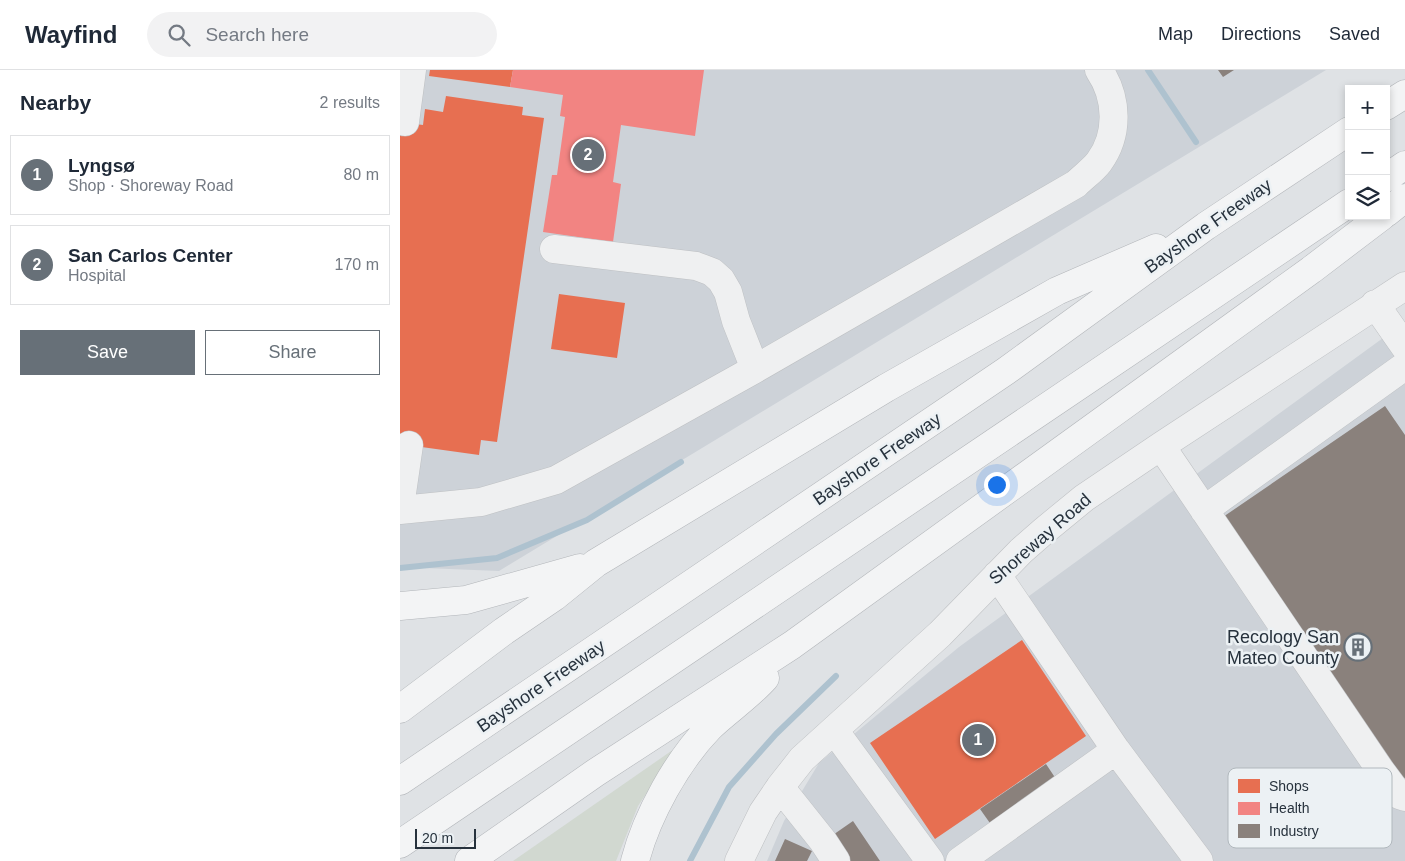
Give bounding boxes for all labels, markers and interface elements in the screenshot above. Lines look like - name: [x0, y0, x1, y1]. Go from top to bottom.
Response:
- search box: [147, 12, 497, 57]
- text: Wayfind: [25, 21, 117, 48]
- icon: search: [165, 21, 193, 49]
- text: Search here: [205, 24, 309, 45]
- text: Map: [1158, 24, 1193, 44]
- text: Directions: [1221, 24, 1301, 44]
- text: Saved: [1329, 24, 1380, 44]
- map controls: [1345, 85, 1390, 220]
- button: +: [1345, 85, 1390, 130]
- text: Nearby: [20, 91, 91, 114]
- text: 2 results: [320, 94, 380, 111]
- button: −: [1345, 130, 1390, 175]
- pin: 2: [572, 136, 604, 174]
- text: Lyngsø: [68, 155, 135, 176]
- text: 1: [33, 166, 41, 183]
- text: 80 m: [343, 166, 379, 183]
- street label: Bayshore Freeway: [1141, 175, 1275, 277]
- button: layers: [1345, 175, 1390, 220]
- text: Shop · Shoreway Road: [68, 177, 233, 194]
- text: San Carlos Center: [68, 245, 233, 266]
- text: 2: [33, 256, 41, 273]
- text: 170 m: [335, 256, 379, 273]
- text: Hospital: [68, 267, 126, 284]
- button: Save: [20, 330, 195, 375]
- button: Share: [205, 330, 380, 375]
- street label: Bayshore Freeway: [809, 409, 945, 509]
- your location: [984, 472, 1010, 498]
- street label: Shoreway Road: [985, 489, 1095, 589]
- place label: Recology San Mateo County: [1227, 627, 1339, 668]
- building icon: Recology San Mateo County: [1343, 632, 1373, 662]
- street label: Bayshore Freeway: [473, 636, 609, 736]
- pin: 1: [962, 721, 994, 759]
- legend: [1228, 768, 1392, 848]
- text: Shops: [1269, 778, 1309, 794]
- text: Health: [1269, 800, 1309, 816]
- text: Industry: [1269, 823, 1319, 839]
- scale bar: [415, 826, 476, 849]
- text: 20 m: [422, 830, 453, 846]

